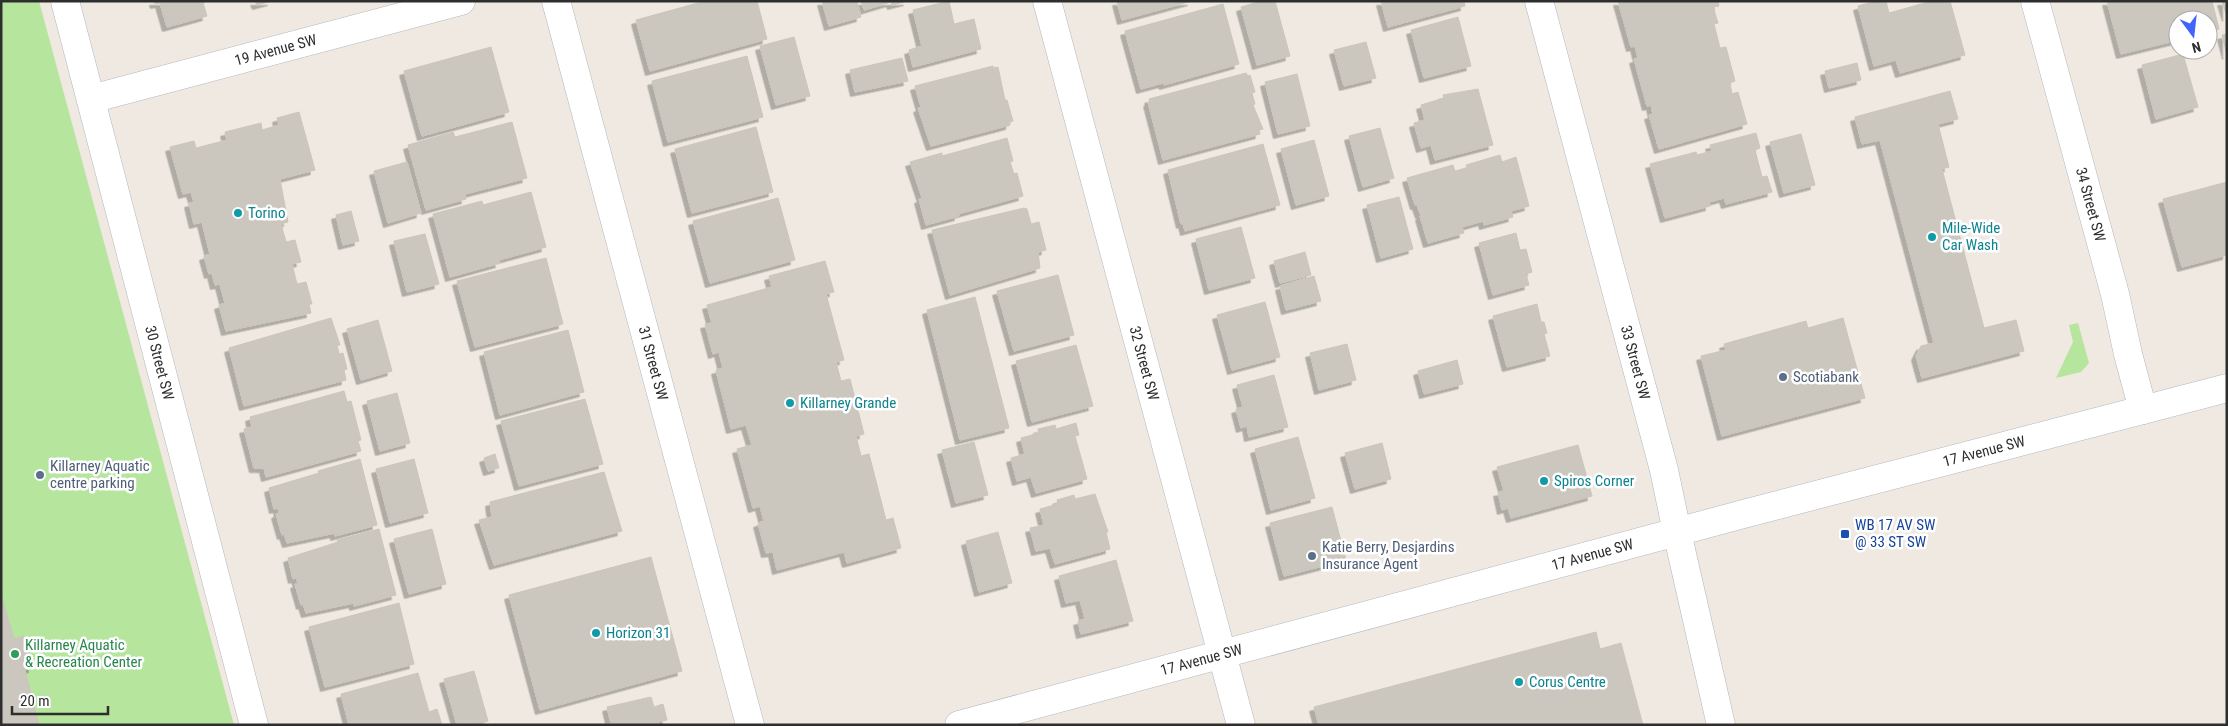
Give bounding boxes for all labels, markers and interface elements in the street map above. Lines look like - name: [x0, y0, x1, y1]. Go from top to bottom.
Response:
- north arrow: [2168, 10, 2218, 60]
- street label: 19 Avenue SW: [233, 30, 319, 70]
- text: N: [2190, 39, 2203, 56]
- street label: 34 Street SW: [2072, 165, 2109, 244]
- place label: Torino: [248, 204, 285, 222]
- marker: Torino: [232, 207, 244, 219]
- place label: Mile-Wide Car Wash: [1942, 219, 2000, 254]
- marker: Mile-Wide Car Wash: [1926, 231, 1938, 243]
- street label: 33 Street SW: [1617, 323, 1654, 402]
- street label: 30 Street SW: [141, 324, 178, 403]
- street label: 31 Street SW: [635, 324, 672, 403]
- street label: 32 Street SW: [1126, 324, 1163, 403]
- place label: Scotiabank: [1793, 368, 1859, 386]
- marker: Scotiabank: [1777, 371, 1789, 383]
- place label: Killarney Grande: [800, 394, 896, 412]
- marker: Killarney Grande: [784, 397, 796, 409]
- street label: 17 Avenue SW: [1941, 432, 2028, 471]
- place label: Killarney Aquatic centre parking: [50, 457, 150, 492]
- marker: Killarney Aquatic centre parking: [34, 469, 46, 481]
- place label: Spiros Corner: [1554, 472, 1635, 490]
- marker: Spiros Corner: [1538, 475, 1550, 487]
- place label: WB 17 AV SW @ 33 ST SW: [1855, 516, 1936, 551]
- marker: WB 17 AV SW @ 33 ST SW: [1839, 528, 1851, 540]
- street label: 17 Avenue SW: [1550, 535, 1636, 574]
- place label: Katie Berry, Desjardins Insurance Agent: [1322, 538, 1455, 573]
- marker: Katie Berry, Desjardins Insurance Agent: [1306, 550, 1318, 562]
- place label: Horizon 31: [606, 624, 670, 642]
- marker: Horizon 31: [590, 627, 602, 639]
- place label: Killarney Aquatic & Recreation Center: [25, 636, 143, 671]
- street label: 17 Avenue SW: [1158, 640, 1245, 679]
- marker: Killarney Aquatic & Recreation Center: [9, 648, 21, 660]
- place label: Corus Centre: [1529, 673, 1606, 691]
- marker: Corus Centre: [1513, 676, 1525, 688]
- scale bar: [12, 684, 109, 716]
- text: 20 m: [20, 692, 50, 710]

